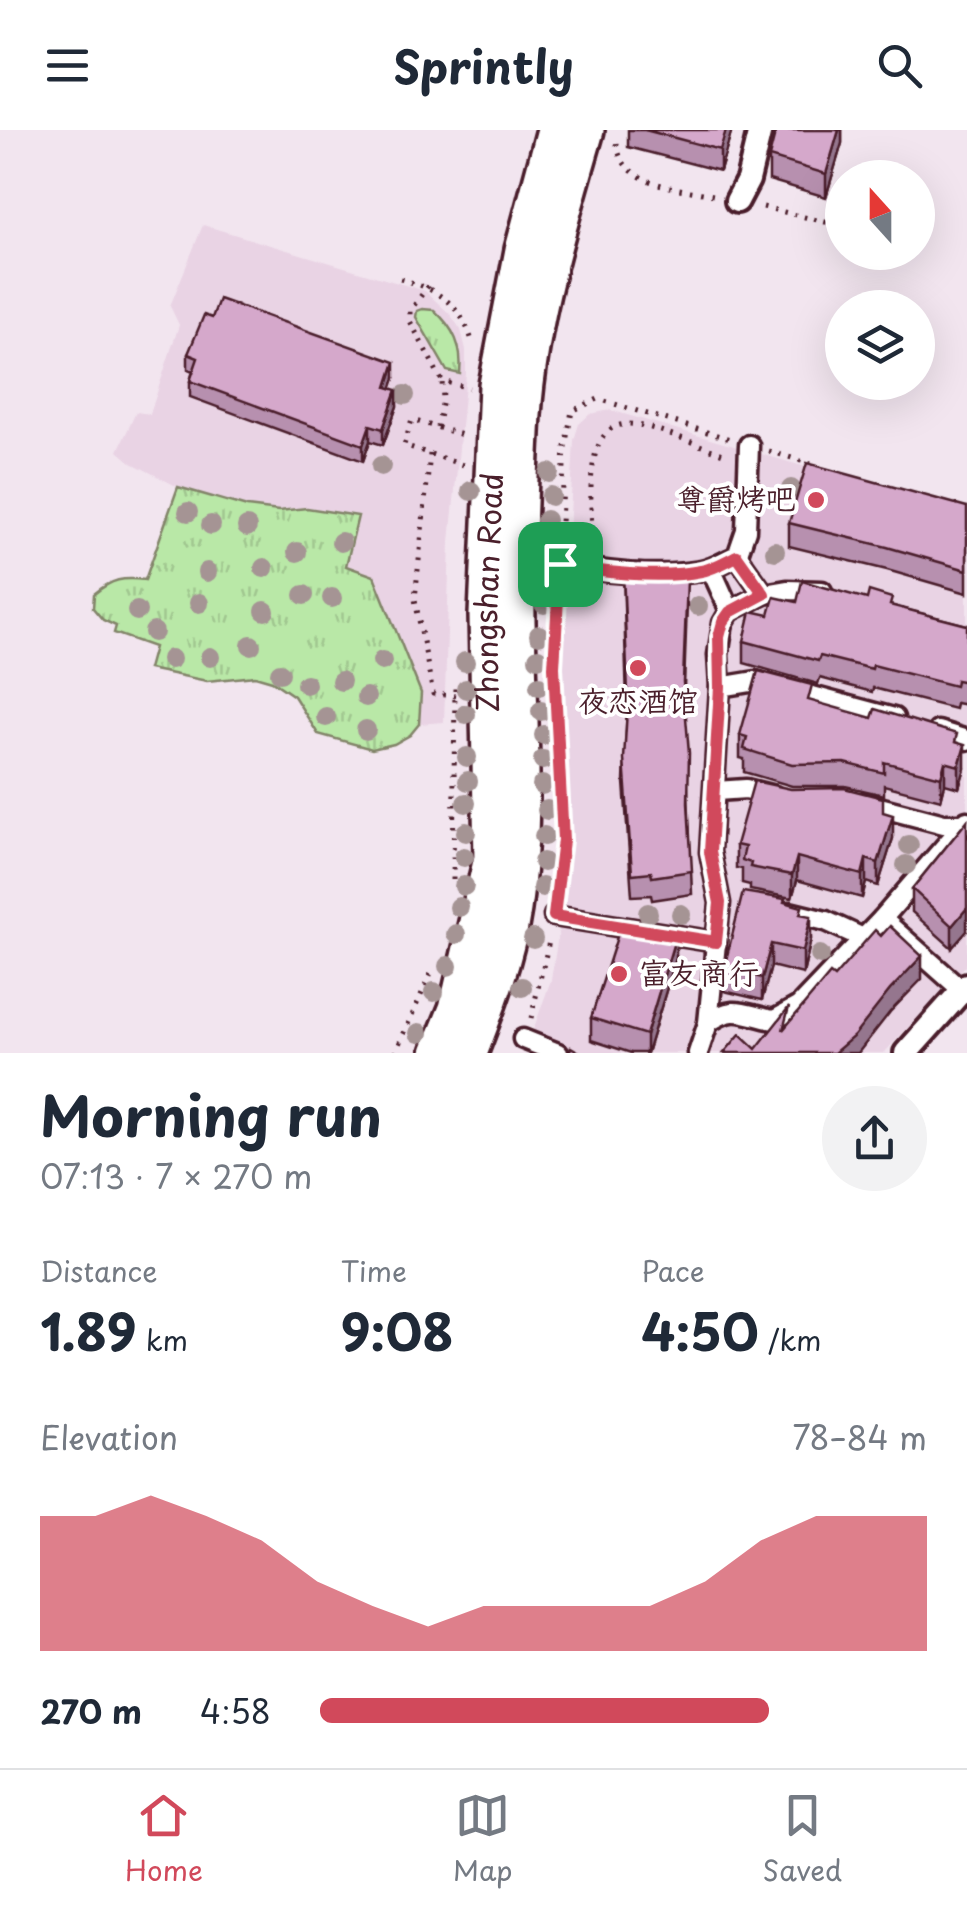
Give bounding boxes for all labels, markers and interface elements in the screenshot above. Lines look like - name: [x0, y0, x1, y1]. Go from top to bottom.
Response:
- text: Sprintly: [393, 31, 574, 99]
- icon: menu: [40, 38, 95, 93]
- icon: search: [872, 38, 927, 93]
- north arrow: [825, 160, 935, 270]
- map controls: [825, 160, 935, 400]
- button: layers: [825, 290, 935, 400]
- street label: Zhongshan Road: [462, 472, 513, 713]
- place label: 尊爵烤吧: [676, 475, 796, 520]
- marker: 尊爵烤吧: [805, 489, 827, 511]
- pin: [518, 522, 603, 607]
- icon: arrive: [533, 537, 588, 592]
- marker: 夜恋酒馆: [627, 657, 649, 679]
- place label: 夜恋酒馆: [578, 677, 698, 722]
- place label: 富友商行: [639, 949, 759, 994]
- marker: 富友商行: [608, 963, 630, 985]
- text: Morning run: [40, 1073, 382, 1156]
- button: share: [822, 1086, 927, 1191]
- text: 07:13 · 7 × 270 m: [40, 1152, 312, 1200]
- text: Distance: [40, 1249, 158, 1292]
- text: Time: [341, 1249, 407, 1292]
- text: Pace: [641, 1249, 705, 1292]
- text: 1.89: [40, 1292, 137, 1368]
- text: 9:08: [341, 1292, 454, 1368]
- text: 4:50: [641, 1292, 759, 1368]
- text: km: [137, 1318, 188, 1361]
- text: /km: [759, 1318, 822, 1361]
- text: Elevation: [40, 1413, 178, 1461]
- text: 78–84 m: [792, 1413, 927, 1461]
- text: 270 m: [40, 1687, 142, 1735]
- text: 4:58: [200, 1687, 271, 1735]
- tab: Home: [125, 1788, 203, 1891]
- tab: Map: [453, 1788, 513, 1891]
- tab: Saved: [763, 1788, 842, 1891]

